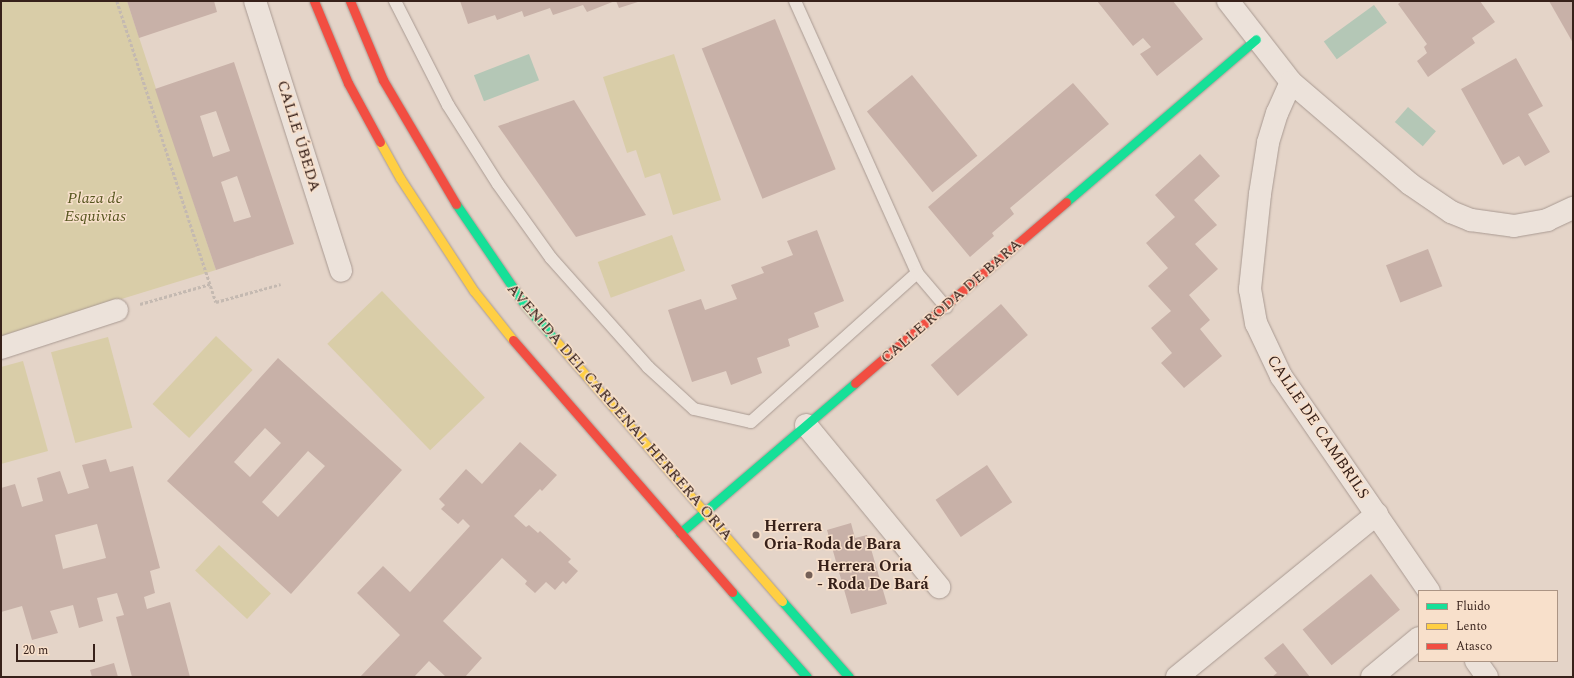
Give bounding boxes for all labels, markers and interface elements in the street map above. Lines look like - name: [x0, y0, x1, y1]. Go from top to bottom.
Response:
- street label: CALLE ÚBEDA: [273, 78, 325, 194]
- park label: Plaza de Esquivias: [64, 188, 126, 226]
- street label: CALLE RODA DE BARA: [877, 234, 1025, 368]
- street label: AVENIDA DEL CARDENAL HERRERA ORIA: [503, 279, 737, 545]
- street label: CALLE DE CAMBRILS: [1263, 352, 1373, 502]
- place label: Herrera Oria-Roda de Bara: [764, 516, 901, 554]
- marker: Herrera Oria-Roda de Bara: [751, 530, 761, 540]
- place label: Herrera Oria - Roda De Bará: [817, 556, 929, 594]
- marker: Herrera Oria - Roda De Bará: [804, 570, 814, 580]
- legend: [1418, 590, 1558, 662]
- text: Fluido: [1456, 597, 1490, 616]
- text: Lento: [1456, 617, 1487, 636]
- scale bar: [18, 636, 97, 662]
- text: Atasco: [1456, 637, 1492, 656]
- text: 20 m: [23, 641, 48, 660]

